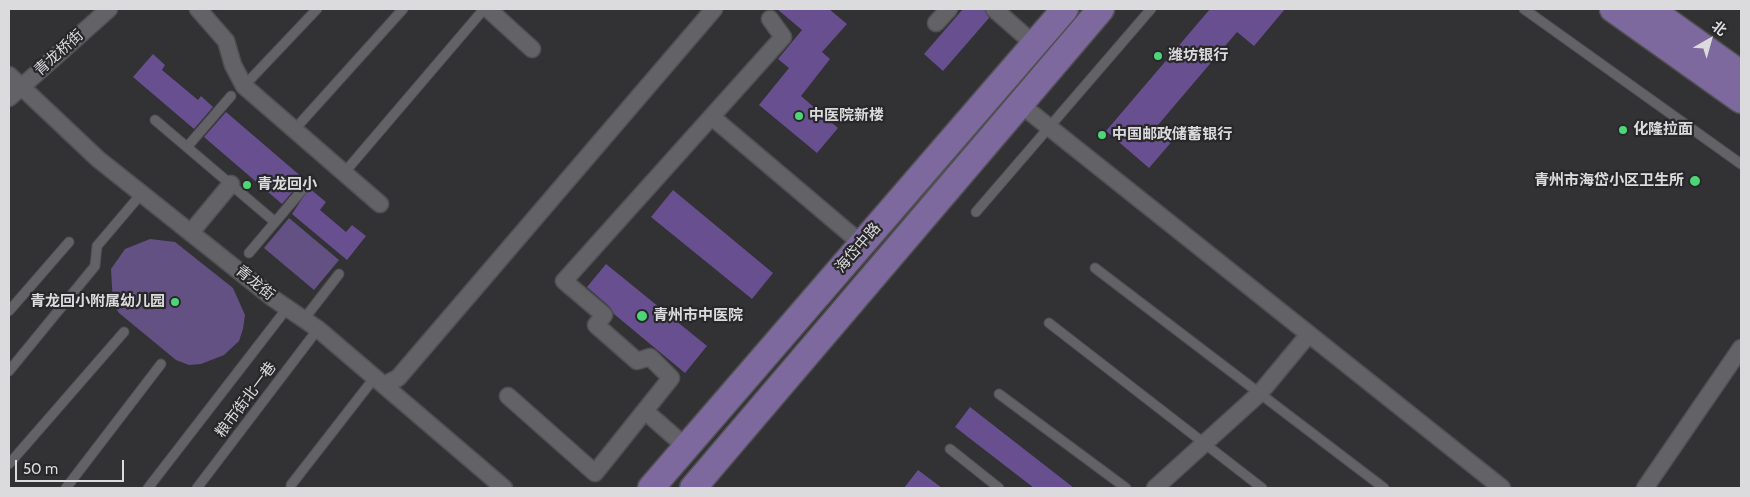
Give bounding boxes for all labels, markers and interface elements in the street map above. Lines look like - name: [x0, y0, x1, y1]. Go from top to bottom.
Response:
- north arrow: [1685, 15, 1735, 65]
- text: 北: [1708, 17, 1730, 40]
- street label: 青龙桥街: [31, 26, 87, 80]
- place label: 潍坊银行: [1168, 47, 1228, 65]
- marker: 潍坊银行: [1152, 50, 1164, 62]
- place label: 中医院新楼: [809, 107, 884, 125]
- marker: 中医院新楼: [793, 110, 805, 122]
- place label: 化隆拉面: [1633, 121, 1693, 139]
- marker: 化隆拉面: [1617, 124, 1629, 136]
- place label: 中国邮政储蓄银行: [1112, 126, 1232, 144]
- marker: 中国邮政储蓄银行: [1096, 129, 1108, 141]
- place label: 青州市海岱小区卫生所: [1534, 172, 1684, 190]
- marker: 青州市海岱小区卫生所: [1688, 174, 1702, 188]
- place label: 青龙回小: [257, 176, 317, 194]
- marker: 青龙回小: [241, 179, 253, 191]
- street label: 海岱中路: [832, 219, 884, 277]
- street label: 青龙街: [232, 262, 278, 304]
- place label: 青龙回小附属幼儿园: [30, 293, 165, 311]
- marker: 青龙回小附属幼儿园: [169, 296, 181, 308]
- place label: 青州市中医院: [653, 307, 743, 325]
- marker: 青州市中医院: [635, 309, 649, 323]
- street label: 粮市街北一巷: [212, 359, 280, 441]
- scale bar: [18, 450, 126, 482]
- text: 50 m: [23, 460, 58, 478]

